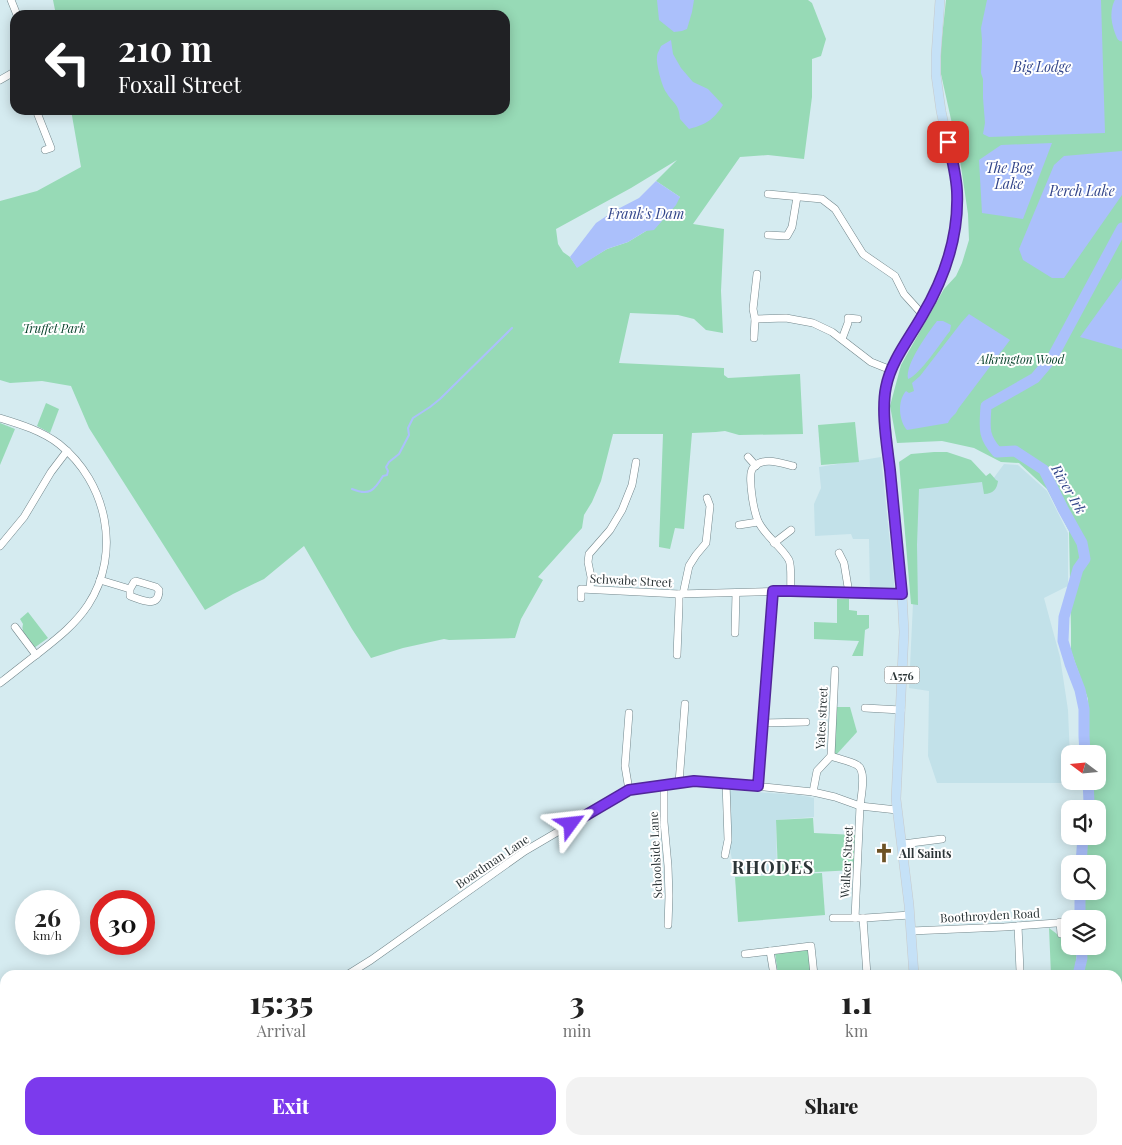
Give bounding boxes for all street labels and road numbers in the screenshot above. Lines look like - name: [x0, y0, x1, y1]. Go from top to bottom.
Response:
- street label: Schwabe Street: [589, 570, 673, 590]
- road number: A576: [884, 666, 920, 684]
- street label: Yates street: [811, 686, 831, 750]
- street label: Schoolside Lane: [645, 811, 665, 899]
- street label: Walker Street: [836, 825, 856, 900]
- street label: Boardman Lane: [452, 831, 532, 891]
- street label: Boothroyden Road: [940, 904, 1040, 926]

